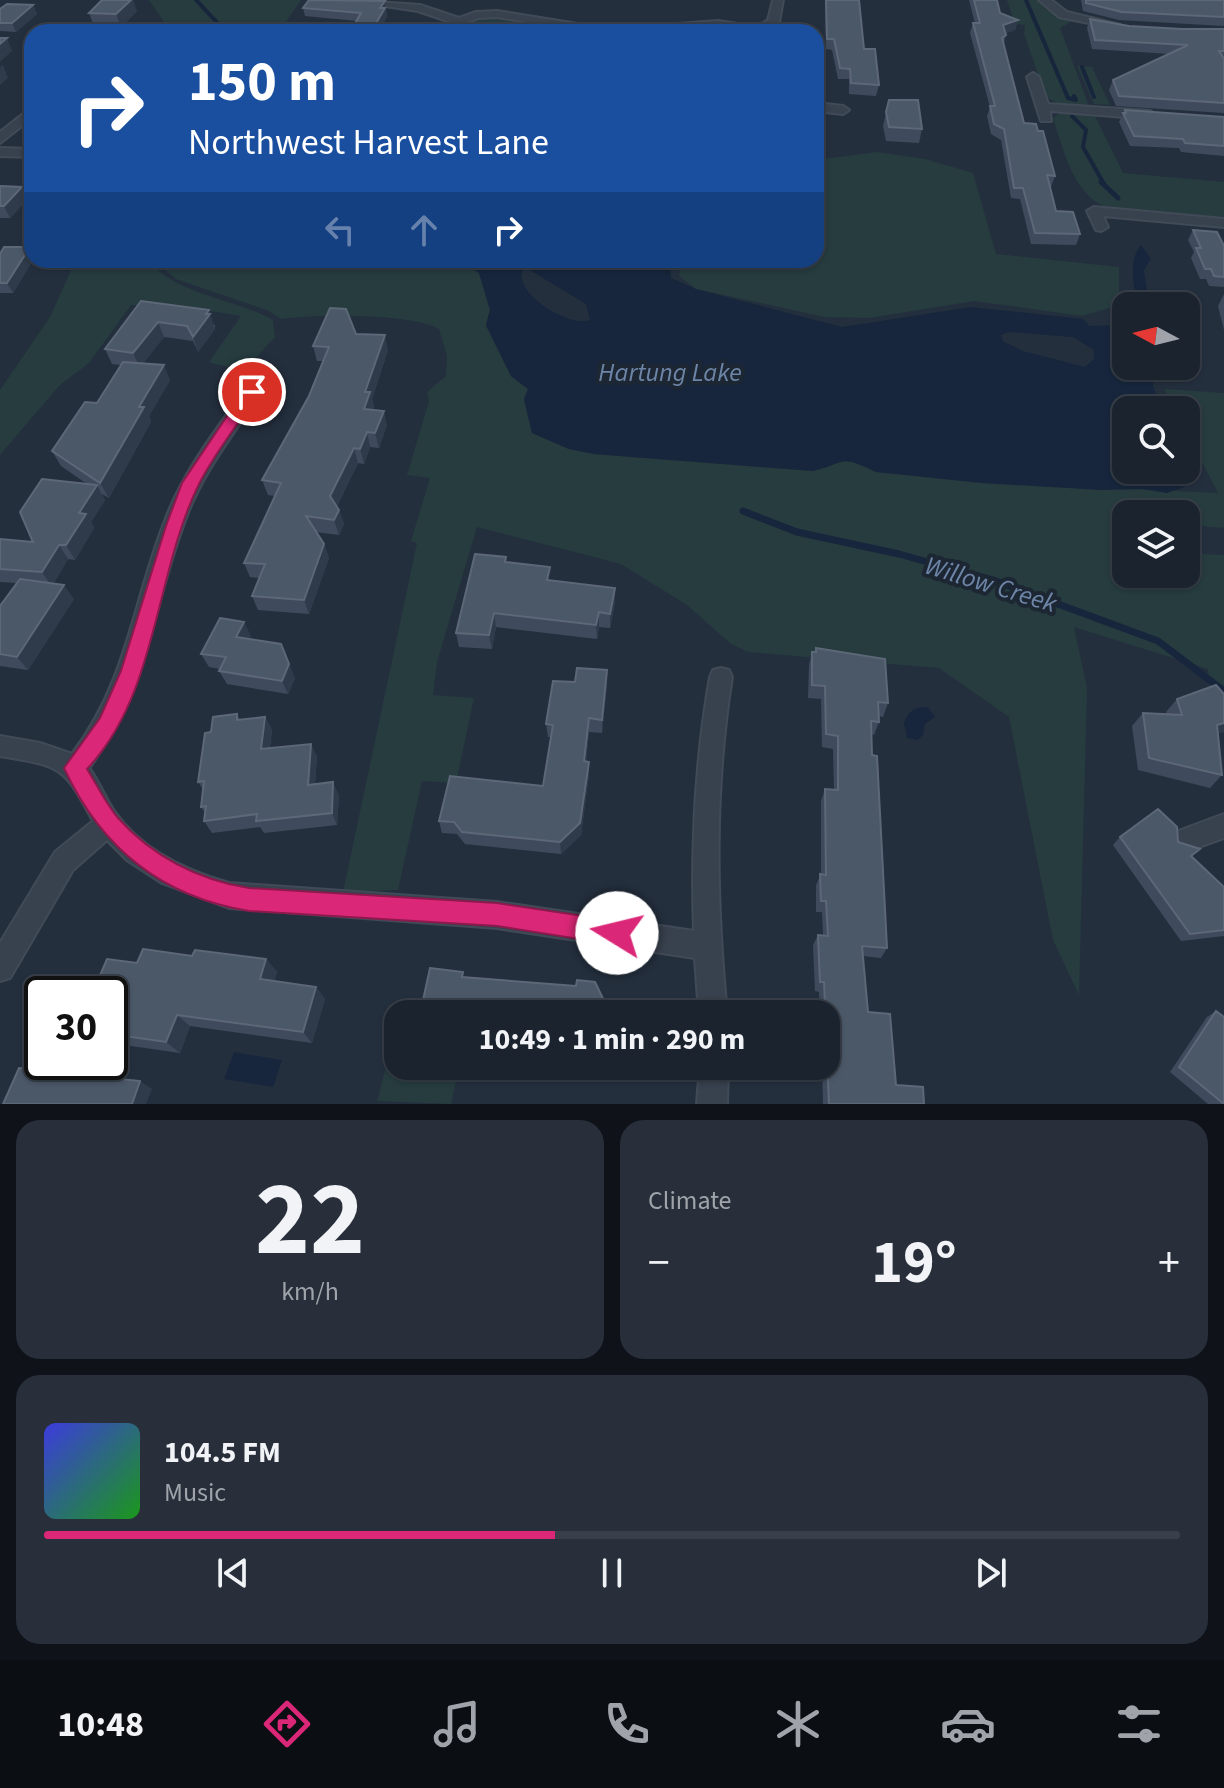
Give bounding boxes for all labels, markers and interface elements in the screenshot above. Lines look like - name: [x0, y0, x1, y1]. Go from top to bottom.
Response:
- text: 150 m: [188, 43, 336, 122]
- icon: right: [56, 56, 160, 160]
- text: Northwest Harvest Lane: [188, 117, 549, 168]
- icon: left: [318, 208, 362, 252]
- icon: ahead: [402, 208, 446, 252]
- icon: right: [486, 208, 530, 252]
- north arrow: [1112, 292, 1200, 380]
- map controls: [1112, 292, 1200, 588]
- water label: Hartung Lake: [598, 354, 742, 391]
- pin: [218, 358, 286, 426]
- icon: arrive: [230, 370, 274, 414]
- button: search: [1112, 396, 1200, 484]
- button: layers: [1112, 500, 1200, 588]
- water label: Willow Creek: [921, 547, 1062, 622]
- position arrow: [575, 891, 659, 975]
- speed limit sign: 30: [24, 976, 128, 1080]
- text: 10:49 · 1 min · 290 m: [479, 1018, 745, 1061]
- text: 22: [255, 1147, 365, 1295]
- text: Climate: [648, 1182, 732, 1219]
- text: 19°: [871, 1221, 957, 1306]
- text: −: [648, 1232, 670, 1295]
- text: +: [1158, 1232, 1180, 1295]
- text: km/h: [281, 1273, 339, 1310]
- text: 104.5 FM: [164, 1431, 281, 1474]
- text: Music: [164, 1474, 226, 1511]
- icon: previous: [211, 1551, 255, 1595]
- icon: pause: [590, 1551, 634, 1595]
- icon: next: [969, 1551, 1013, 1595]
- icon: directions: [259, 1696, 315, 1752]
- icon: music: [429, 1696, 485, 1752]
- icon: phone: [599, 1696, 655, 1752]
- icon: climate: [770, 1696, 826, 1752]
- icon: car: [940, 1696, 996, 1752]
- icon: filters: [1111, 1696, 1167, 1752]
- text: 10:48: [57, 1699, 144, 1750]

